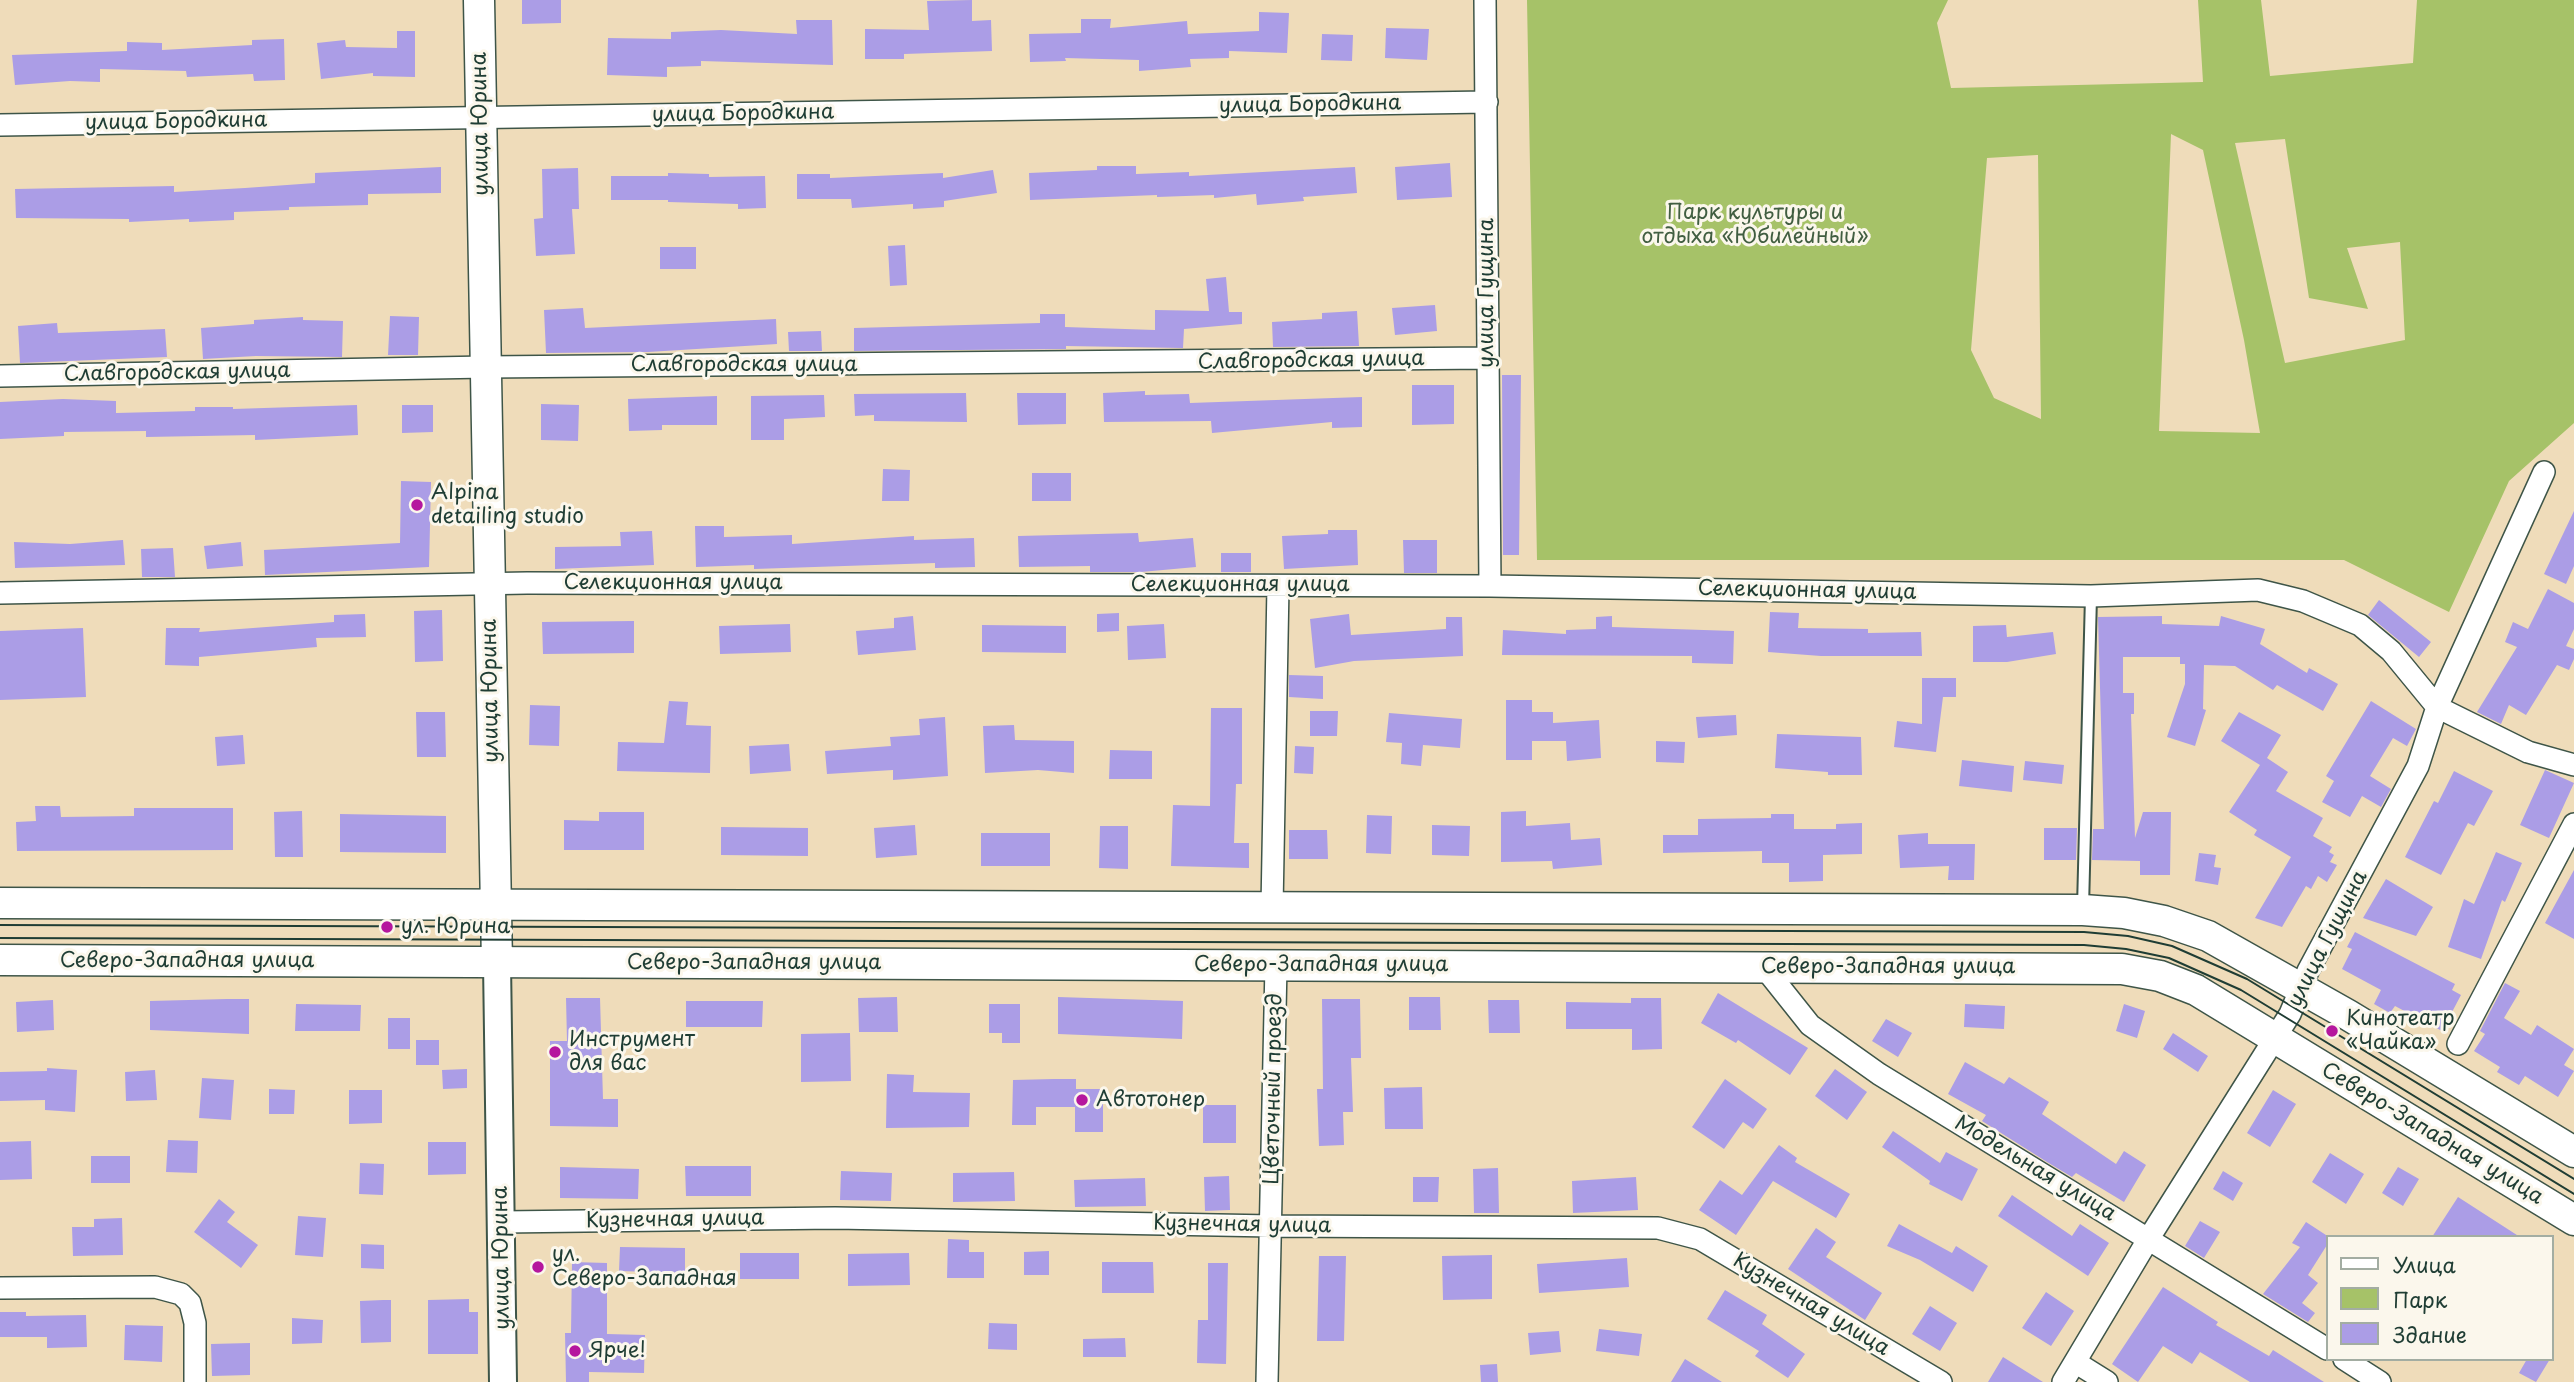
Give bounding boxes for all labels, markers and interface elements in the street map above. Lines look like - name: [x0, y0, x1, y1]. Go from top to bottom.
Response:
- street label: улица Юрина: [467, 52, 495, 196]
- street label: улица Бородкина: [1219, 91, 1401, 119]
- street label: улица Бородкина: [652, 100, 834, 128]
- street label: улица Бородкина: [85, 108, 267, 136]
- park label: Парк культуры и отдыха «Юбилейный»: [1641, 200, 1869, 250]
- street label: улица Гущина: [1474, 218, 1500, 368]
- street label: Славгородская улица: [1197, 346, 1425, 376]
- street label: Славгородская улица: [631, 352, 857, 378]
- street label: Славгородская улица: [63, 358, 291, 388]
- place label: Alpina detailing studio: [431, 480, 584, 530]
- marker: Alpina detailing studio: [409, 497, 425, 513]
- street label: Селекционная улица: [564, 570, 782, 596]
- street label: Селекционная улица: [1131, 572, 1349, 598]
- street label: Селекционная улица: [1697, 576, 1917, 606]
- street label: улица Юрина: [477, 619, 505, 763]
- street label: улица Гущина: [2283, 867, 2373, 1011]
- place label: ул. Юрина: [401, 914, 510, 940]
- marker: ул. Юрина: [379, 919, 395, 935]
- street label: Северо-Западная улица: [60, 948, 314, 974]
- street label: Северо-Западная улица: [627, 950, 881, 976]
- street label: Северо-Западная улица: [1194, 952, 1448, 978]
- street label: Северо-Западная улица: [1761, 954, 2015, 980]
- street label: Цветочный проезд: [1260, 993, 1288, 1185]
- place label: Кинотеатр «Чайка»: [2346, 1006, 2455, 1056]
- marker: Кинотеатр «Чайка»: [2324, 1023, 2340, 1039]
- place label: Инструмент для вас: [569, 1027, 695, 1077]
- marker: Инструмент для вас: [547, 1044, 563, 1060]
- street label: Северо-Западная улица: [2316, 1058, 2548, 1210]
- place label: Автотонер: [1096, 1087, 1205, 1113]
- marker: Автотонер: [1074, 1092, 1090, 1108]
- street label: Модельная улица: [1950, 1111, 2120, 1227]
- street label: улица Юрина: [488, 1186, 516, 1330]
- street label: Кузнечная улица: [586, 1206, 764, 1234]
- street label: Кузнечная улица: [1153, 1211, 1331, 1239]
- legend: [2326, 1235, 2553, 1361]
- place label: ул. Северо-Западная: [552, 1242, 737, 1292]
- street label: Кузнечная улица: [1728, 1248, 1894, 1362]
- text: Улица: [2393, 1248, 2456, 1280]
- marker: ул. Северо-Западная: [530, 1259, 546, 1275]
- text: Парк: [2393, 1283, 2447, 1315]
- text: Здание: [2393, 1318, 2467, 1350]
- place label: Ярче!: [589, 1338, 646, 1364]
- marker: Ярче!: [567, 1343, 583, 1359]

